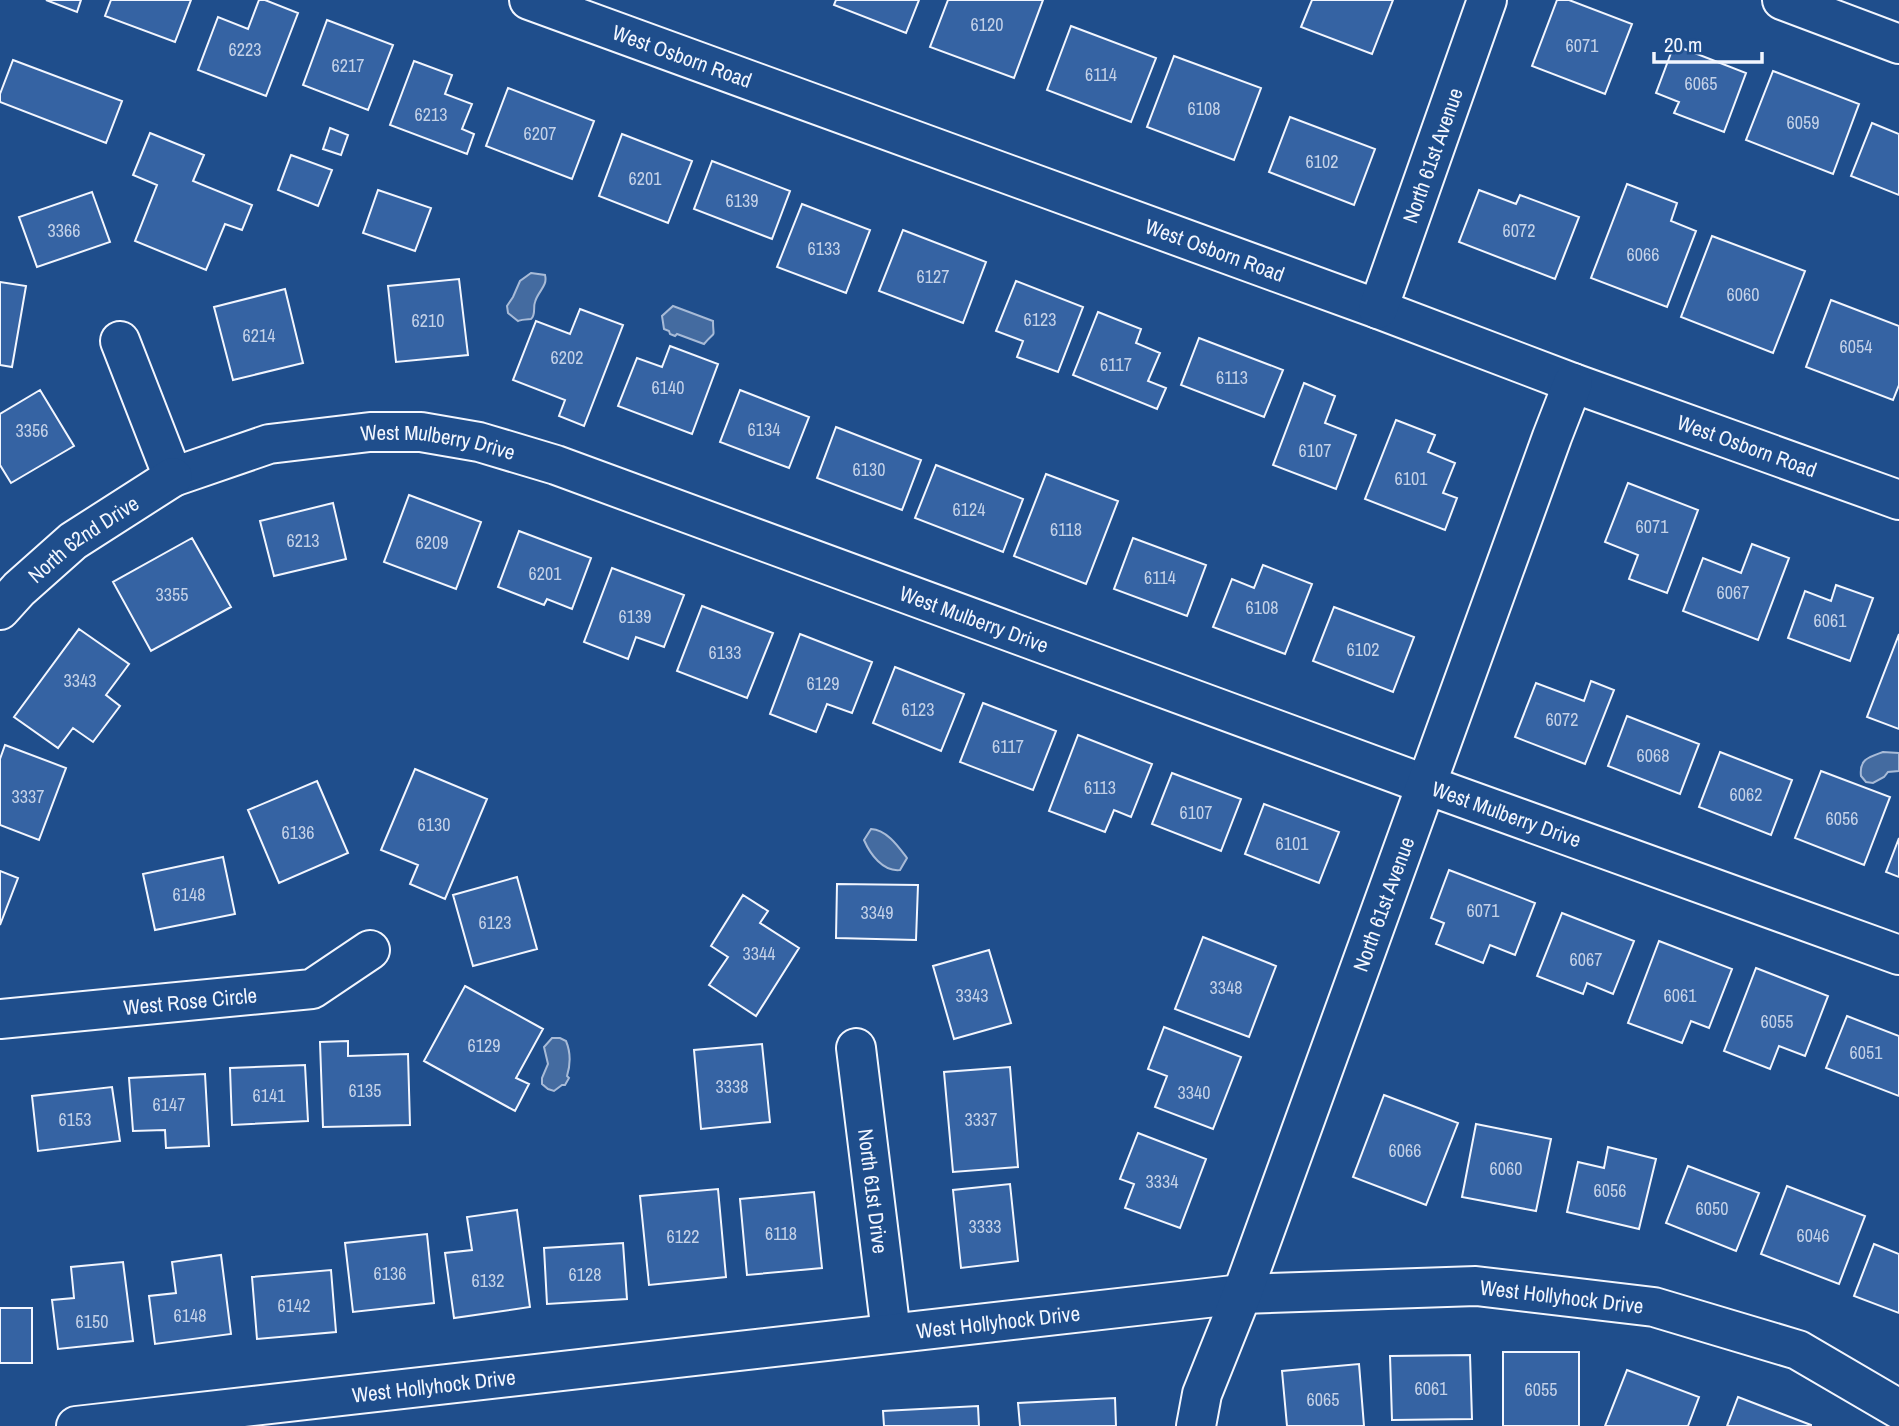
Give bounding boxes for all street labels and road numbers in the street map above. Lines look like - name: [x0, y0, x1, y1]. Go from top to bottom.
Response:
- street label: West Osborn Road: [609, 17, 756, 94]
- street label: North 61st Avenue: [1395, 84, 1469, 227]
- street label: West Osborn Road: [1141, 211, 1289, 288]
- street label: West Osborn Road: [1673, 407, 1821, 484]
- street label: West Mulberry Drive: [359, 417, 519, 467]
- street label: North 62nd Drive: [21, 488, 144, 589]
- street label: West Mulberry Drive: [896, 578, 1053, 659]
- street label: West Mulberry Drive: [1428, 773, 1585, 854]
- street label: North 61st Avenue: [1345, 833, 1421, 975]
- street label: West Rose Circle: [122, 980, 258, 1022]
- street label: North 61st Drive: [852, 1127, 896, 1255]
- street label: West Hollyhock Drive: [1478, 1272, 1645, 1320]
- street label: West Hollyhock Drive: [915, 1298, 1081, 1345]
- street label: West Hollyhock Drive: [350, 1362, 517, 1409]

